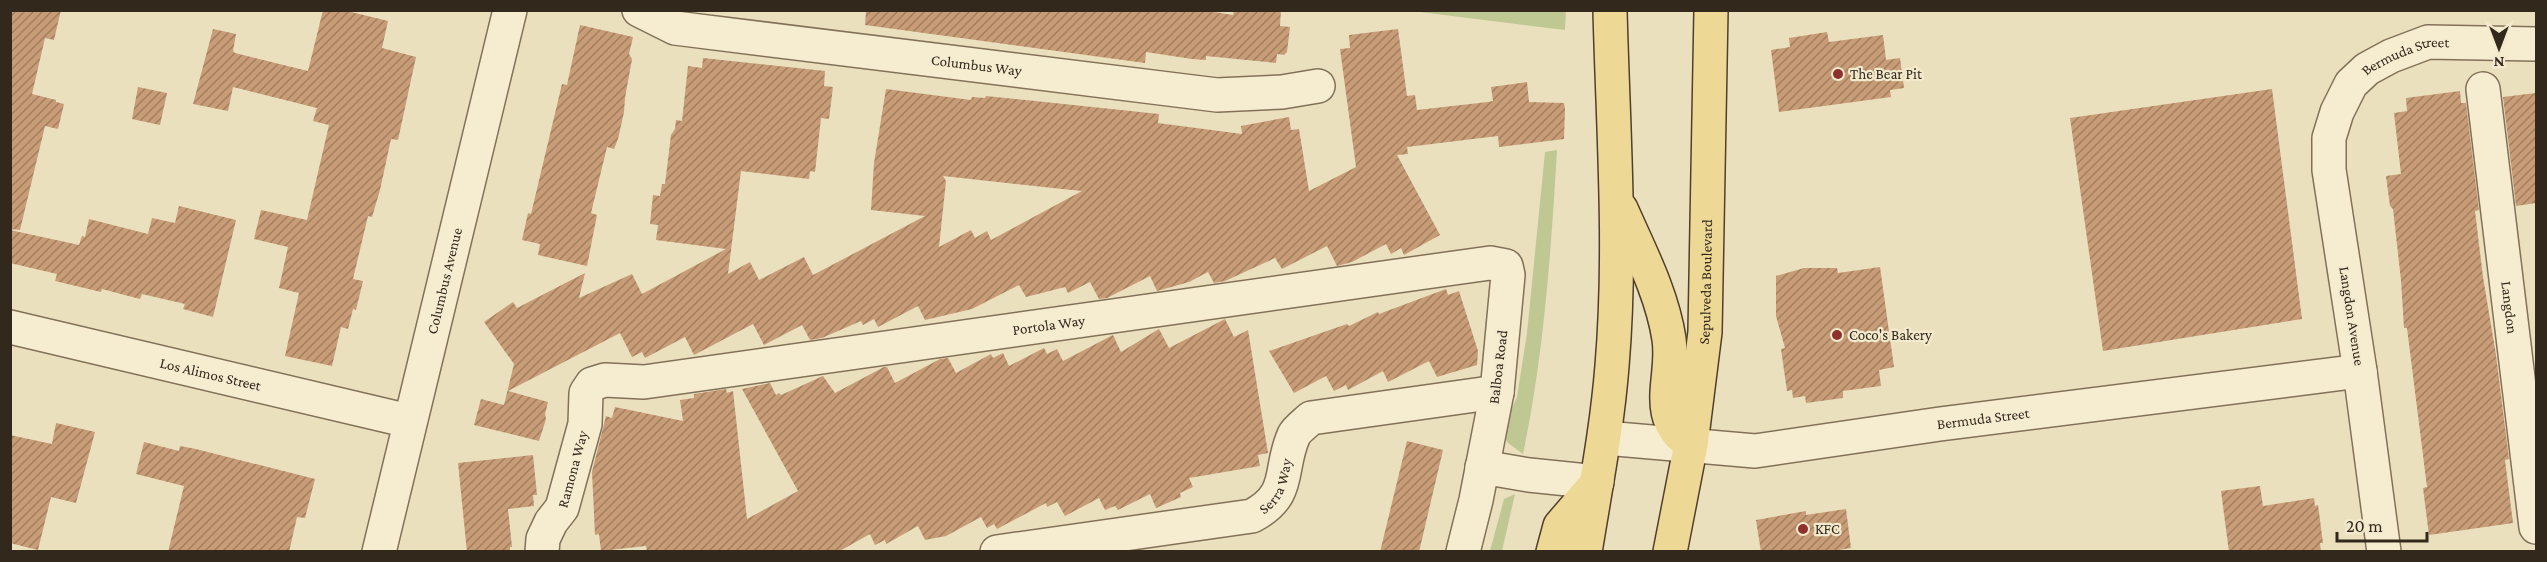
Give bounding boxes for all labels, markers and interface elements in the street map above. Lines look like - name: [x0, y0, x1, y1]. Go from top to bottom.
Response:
- north arrow: [2469, 18, 2529, 78]
- street label: Bermuda Street: [2358, 34, 2450, 78]
- street label: Columbus Way: [930, 52, 1023, 80]
- text: N: [2493, 54, 2504, 71]
- place label: The Bear Pit: [1850, 66, 1923, 82]
- marker: The Bear Pit: [1831, 67, 1845, 81]
- street label: Sepulveda Boulevard: [1696, 219, 1715, 345]
- street label: Columbus Avenue: [424, 226, 465, 336]
- street label: Langdon Avenue: [2335, 265, 2368, 367]
- street label: Langdon: [2498, 280, 2521, 335]
- street label: Portola Way: [1012, 312, 1086, 338]
- place label: Coco's Bakery: [1849, 327, 1932, 344]
- marker: Coco's Bakery: [1830, 328, 1844, 342]
- street label: Balboa Road: [1486, 329, 1510, 405]
- street label: Los Alimos Street: [158, 355, 264, 394]
- street label: Bermuda Street: [1936, 405, 2031, 432]
- street label: Ramona Way: [554, 429, 592, 509]
- street label: Serra Way: [1256, 457, 1295, 517]
- scale bar: [2337, 505, 2427, 543]
- text: 20 m: [2346, 516, 2383, 536]
- place label: KFC: [1815, 521, 1840, 537]
- marker: KFC: [1796, 522, 1810, 536]

